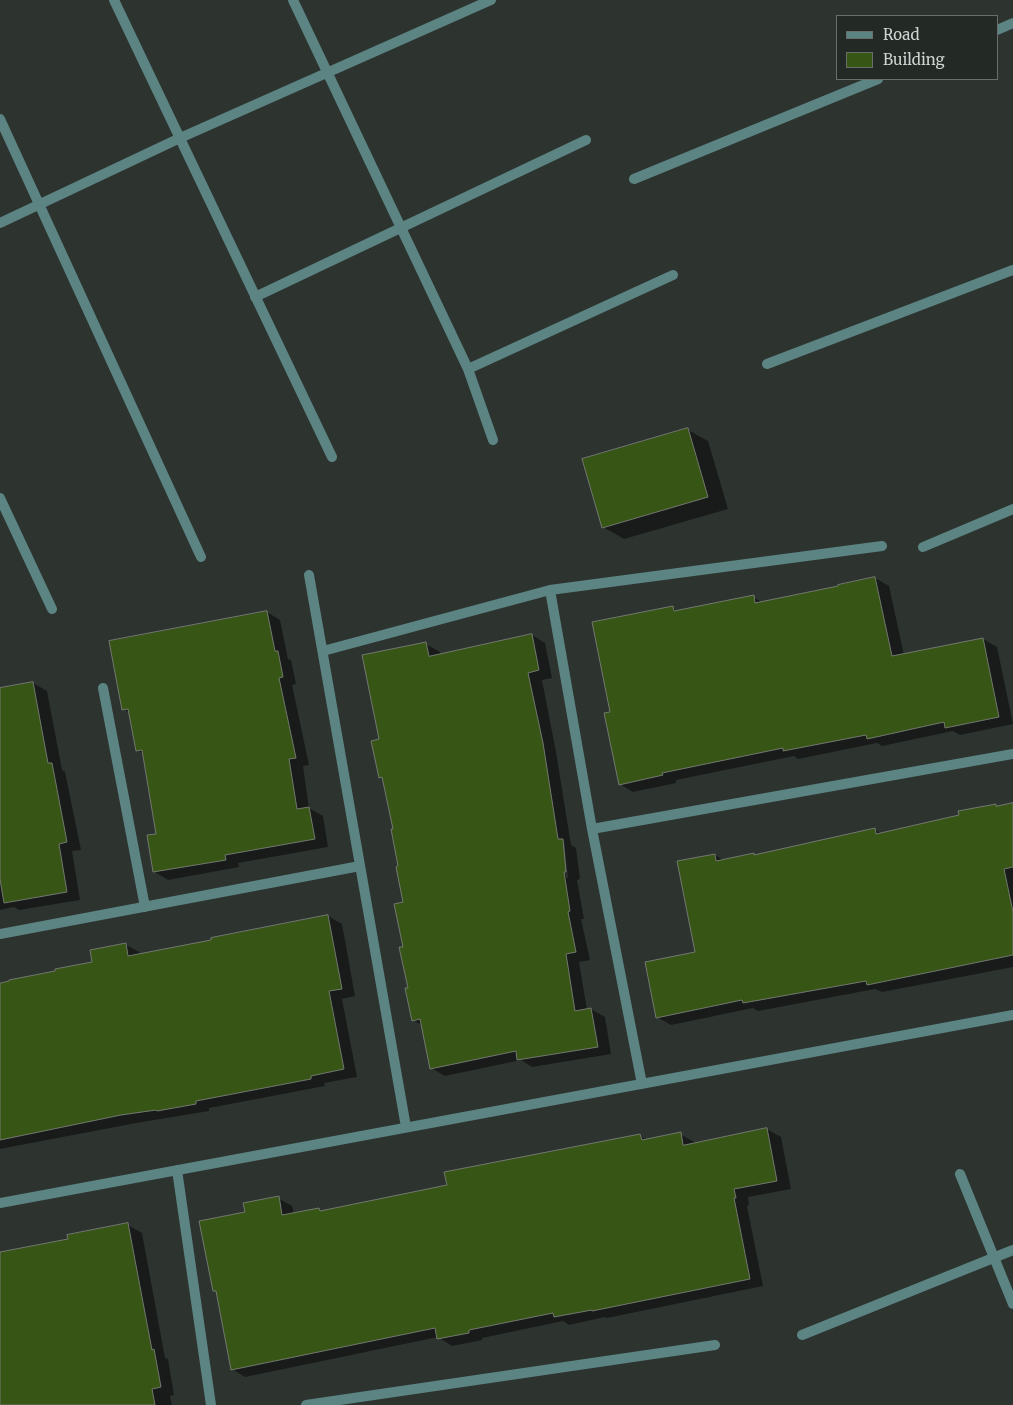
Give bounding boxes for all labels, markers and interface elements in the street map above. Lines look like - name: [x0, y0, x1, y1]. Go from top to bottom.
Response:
- legend: [836, 15, 998, 80]
- text: Road: [883, 25, 919, 44]
- text: Building: [883, 50, 945, 69]

